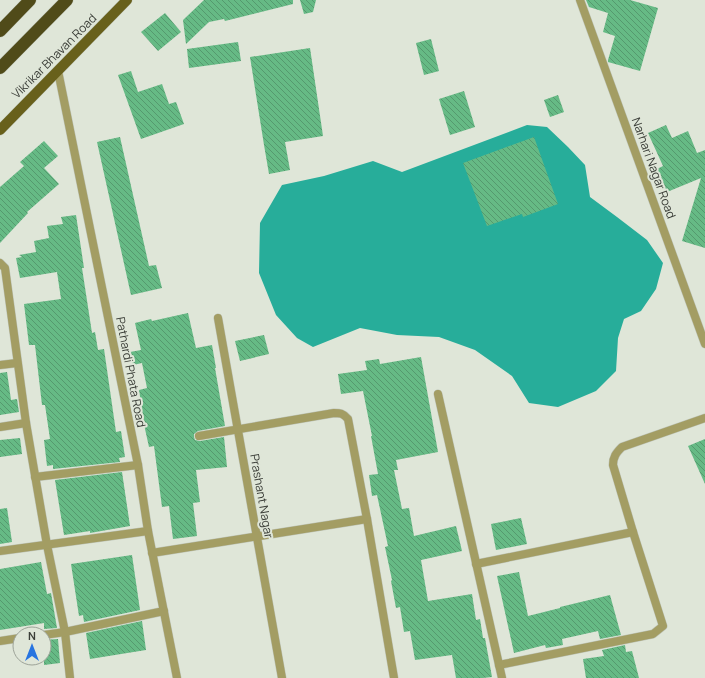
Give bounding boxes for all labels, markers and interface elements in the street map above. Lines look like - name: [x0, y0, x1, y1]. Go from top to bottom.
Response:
- street label: Vikrikar Bhavan Road: [8, 10, 100, 102]
- street label: Narhari Nagar Road: [628, 115, 680, 221]
- street label: Pathardi Phata Road: [112, 315, 150, 429]
- street label: Prashant Nagar: [246, 452, 278, 540]
- north arrow: [12, 626, 52, 666]
- text: N: [28, 628, 36, 643]

